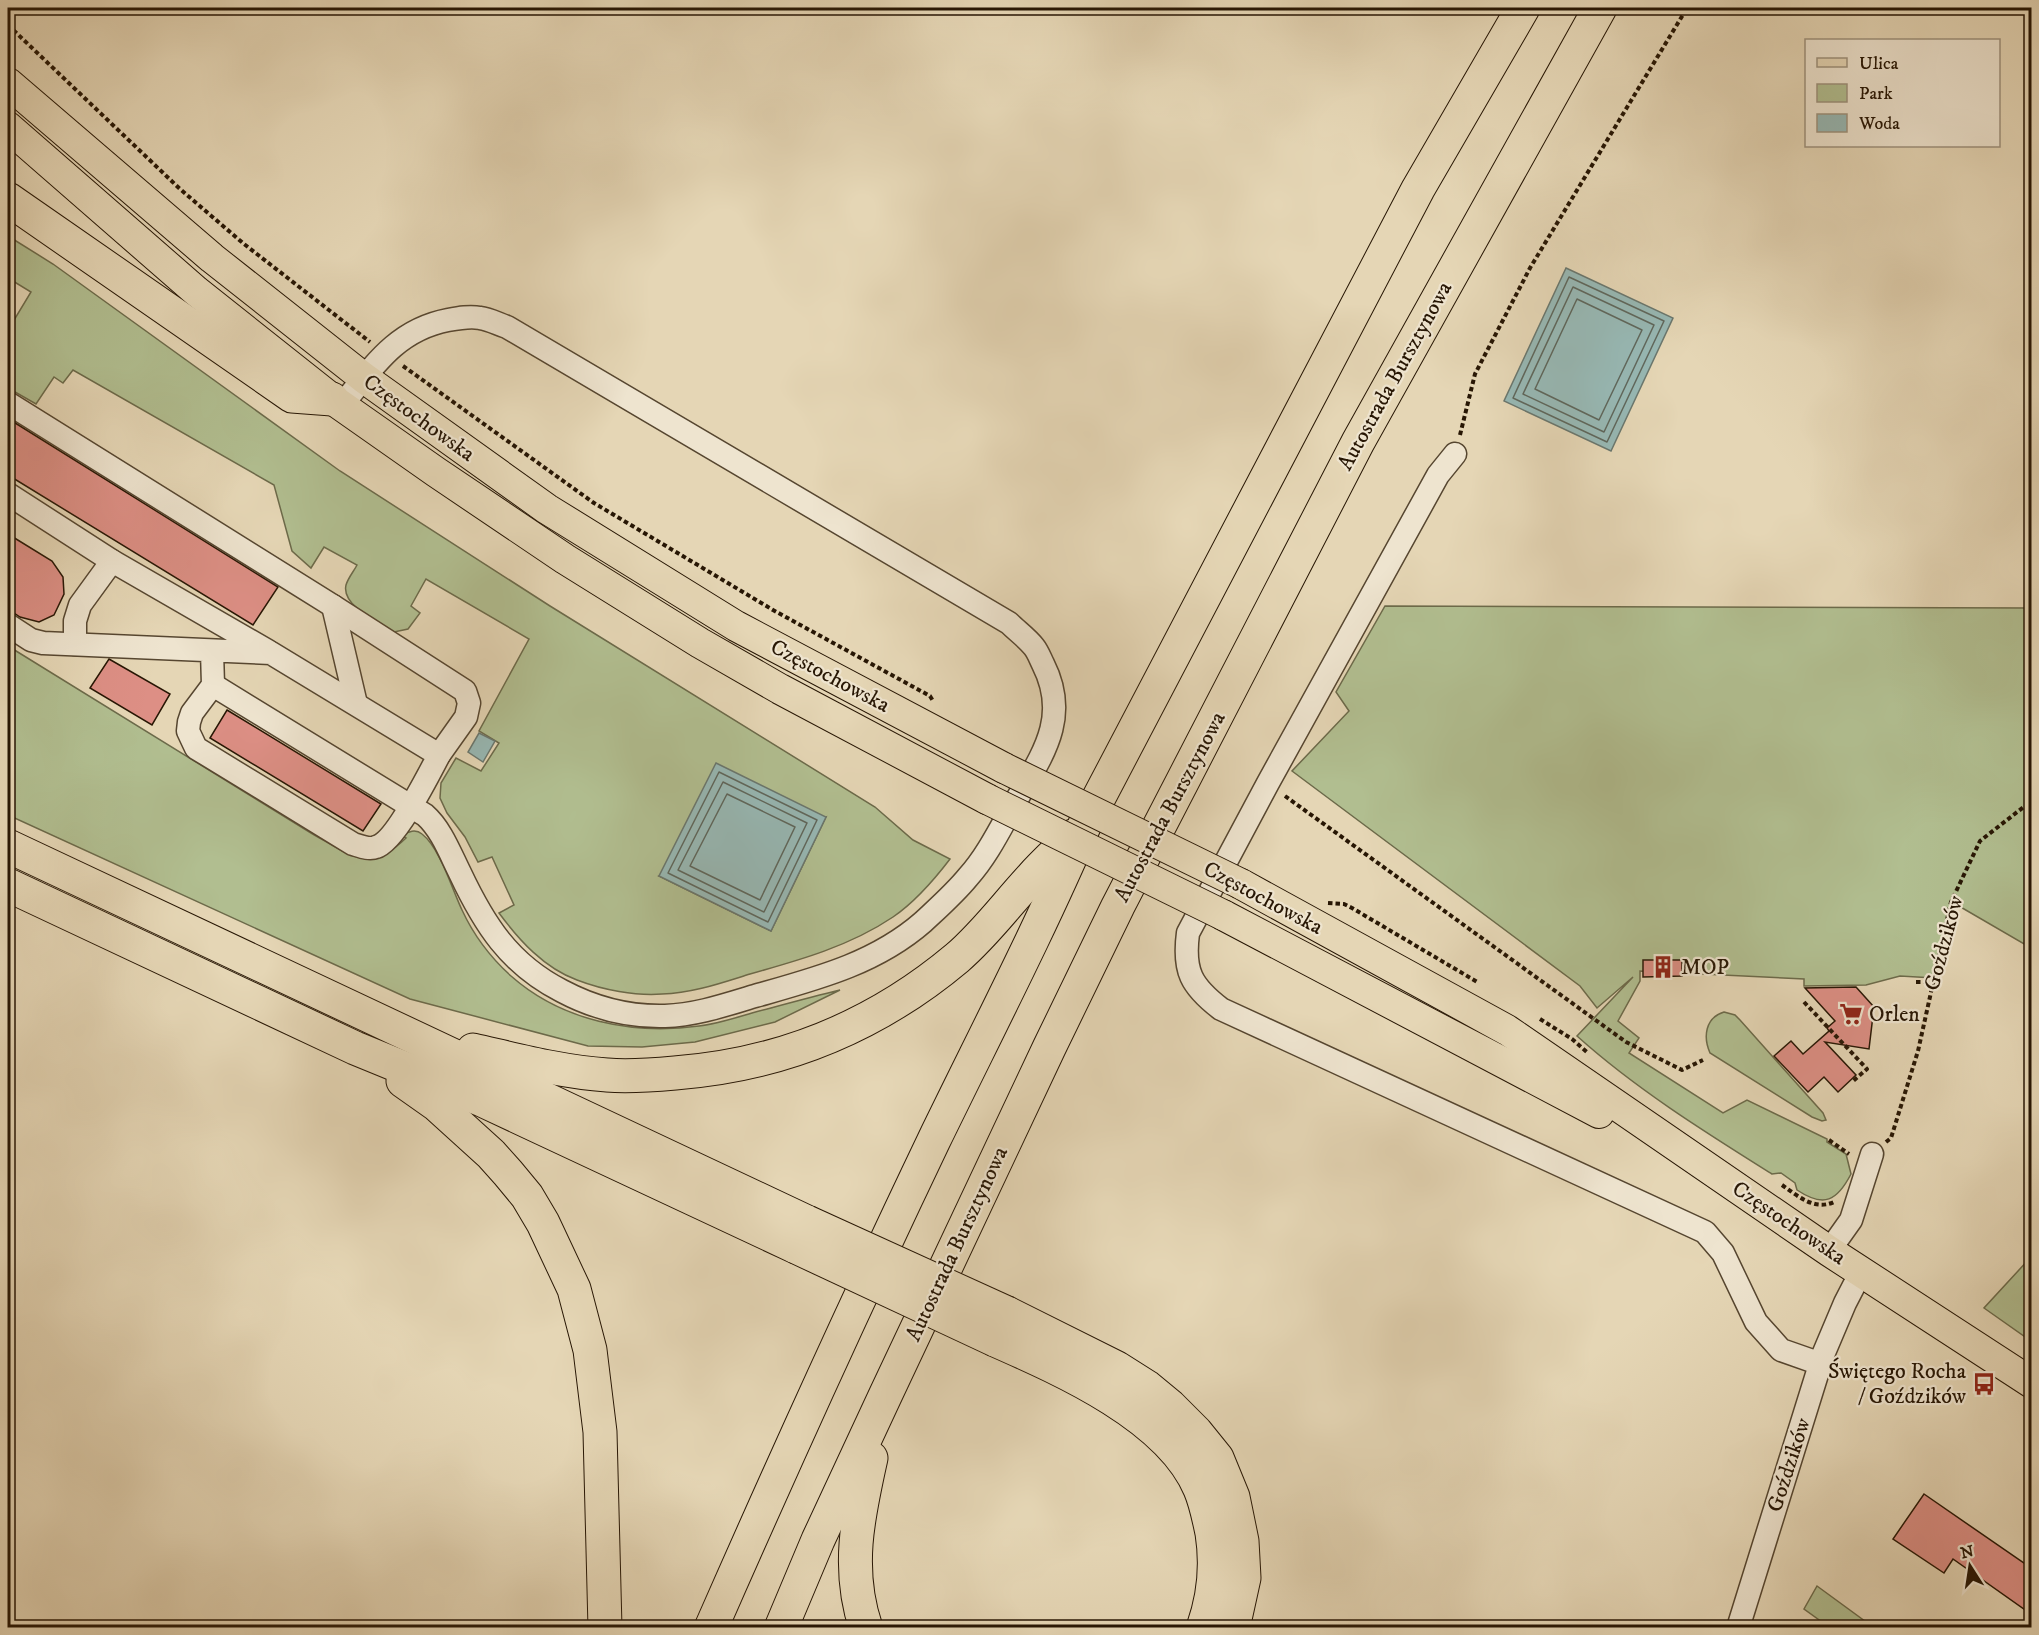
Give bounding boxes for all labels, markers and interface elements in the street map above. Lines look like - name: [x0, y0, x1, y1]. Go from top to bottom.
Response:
- legend: [1805, 39, 2000, 147]
- text: Ulica: [1859, 53, 1899, 75]
- text: Park: [1859, 83, 1893, 105]
- text: Woda: [1858, 113, 1900, 135]
- street label: Autostrada Bursztynowa: [1332, 276, 1458, 475]
- street label: Częstochowska: [358, 368, 481, 468]
- street label: Częstochowska: [766, 633, 895, 719]
- street label: Autostrada Bursztynowa: [1108, 707, 1232, 907]
- street label: Częstochowska: [1199, 855, 1328, 941]
- street label: Goździków: [1918, 893, 1970, 993]
- building icon: MOP: [1650, 954, 1676, 980]
- place label: MOP: [1681, 954, 1729, 981]
- supermarket icon: Orlen: [1838, 1001, 1864, 1027]
- place label: Orlen: [1869, 1001, 1920, 1028]
- street label: Autostrada Bursztynowa: [900, 1142, 1014, 1346]
- street label: Częstochowska: [1727, 1175, 1852, 1271]
- place label: Świętego Rocha / Goździków: [1828, 1357, 1967, 1410]
- bus stop icon: Świętego Rocha / Goździków: [1971, 1371, 1997, 1397]
- street label: Goździków: [1761, 1415, 1817, 1515]
- north arrow: [1940, 1536, 2000, 1596]
- text: N: [1959, 1541, 1976, 1563]

